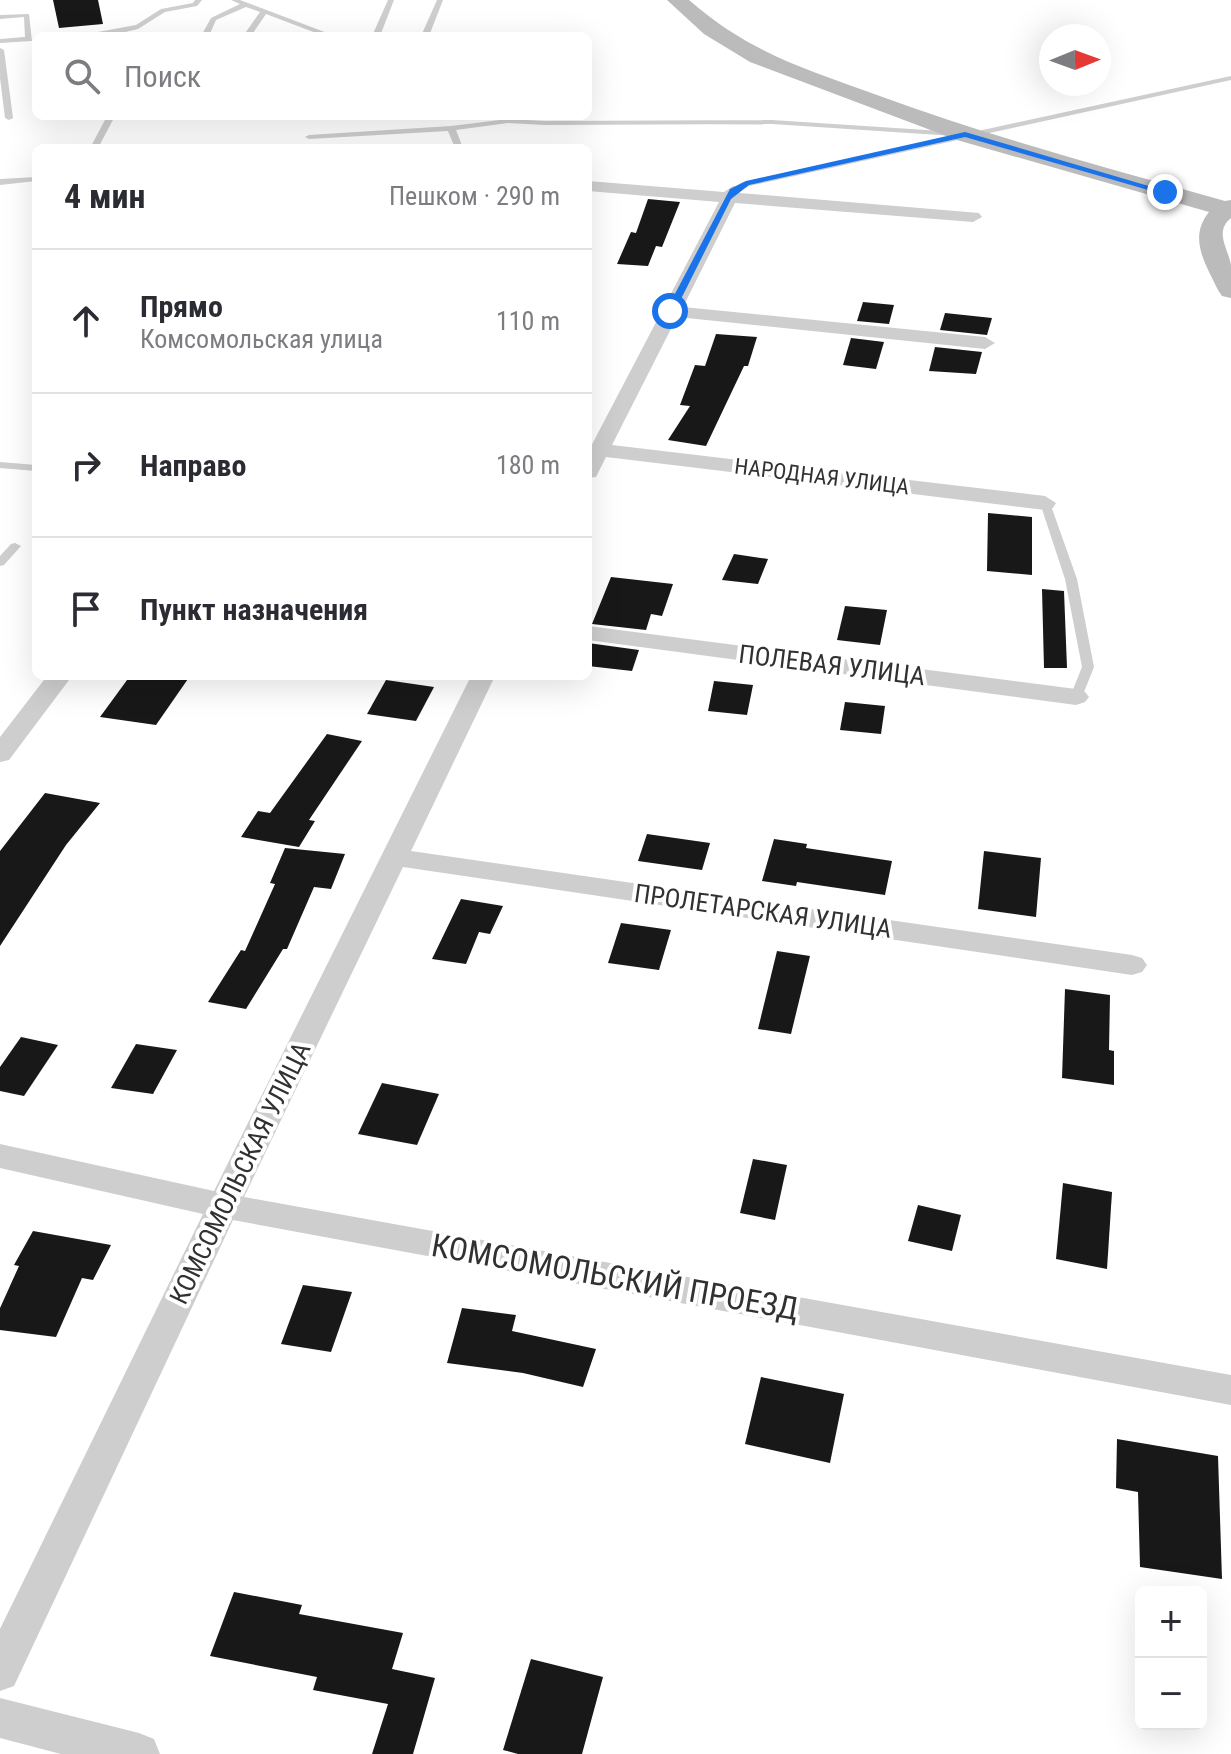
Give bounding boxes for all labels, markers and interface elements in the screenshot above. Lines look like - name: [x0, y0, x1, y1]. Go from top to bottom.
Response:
- north arrow: [1039, 24, 1111, 96]
- search box: [32, 32, 592, 120]
- icon: search: [60, 54, 104, 98]
- text: Поиск: [124, 59, 201, 94]
- route end: [1147, 174, 1183, 210]
- text: 4 мин: [64, 176, 146, 216]
- text: Пешком · 290 m: [389, 181, 560, 211]
- text: Прямо: [140, 289, 223, 324]
- route start: [652, 293, 688, 329]
- icon: ahead: [64, 299, 108, 343]
- text: 110 m: [496, 306, 560, 336]
- text: Комсомольская улица: [140, 324, 383, 354]
- icon: right: [64, 443, 108, 487]
- text: Направо: [140, 448, 246, 483]
- text: 180 m: [496, 450, 560, 480]
- street label: НАРОДНАЯ УЛИЦА: [733, 453, 911, 500]
- icon: arrive: [64, 587, 108, 631]
- text: Пункт назначения: [140, 592, 368, 627]
- street label: ПОЛЕВАЯ УЛИЦА: [737, 639, 927, 691]
- street label: ПРОЛЕТАРСКАЯ УЛИЦА: [633, 878, 893, 944]
- street label: КОМСОМОЛЬСКАЯ УЛИЦА: [164, 1037, 316, 1309]
- street label: КОМСОМОЛЬСКИЙ ПРОЕЗД: [429, 1226, 801, 1328]
- map controls: [1135, 1586, 1207, 1730]
- button: +: [1135, 1586, 1207, 1658]
- button: −: [1135, 1658, 1207, 1730]

